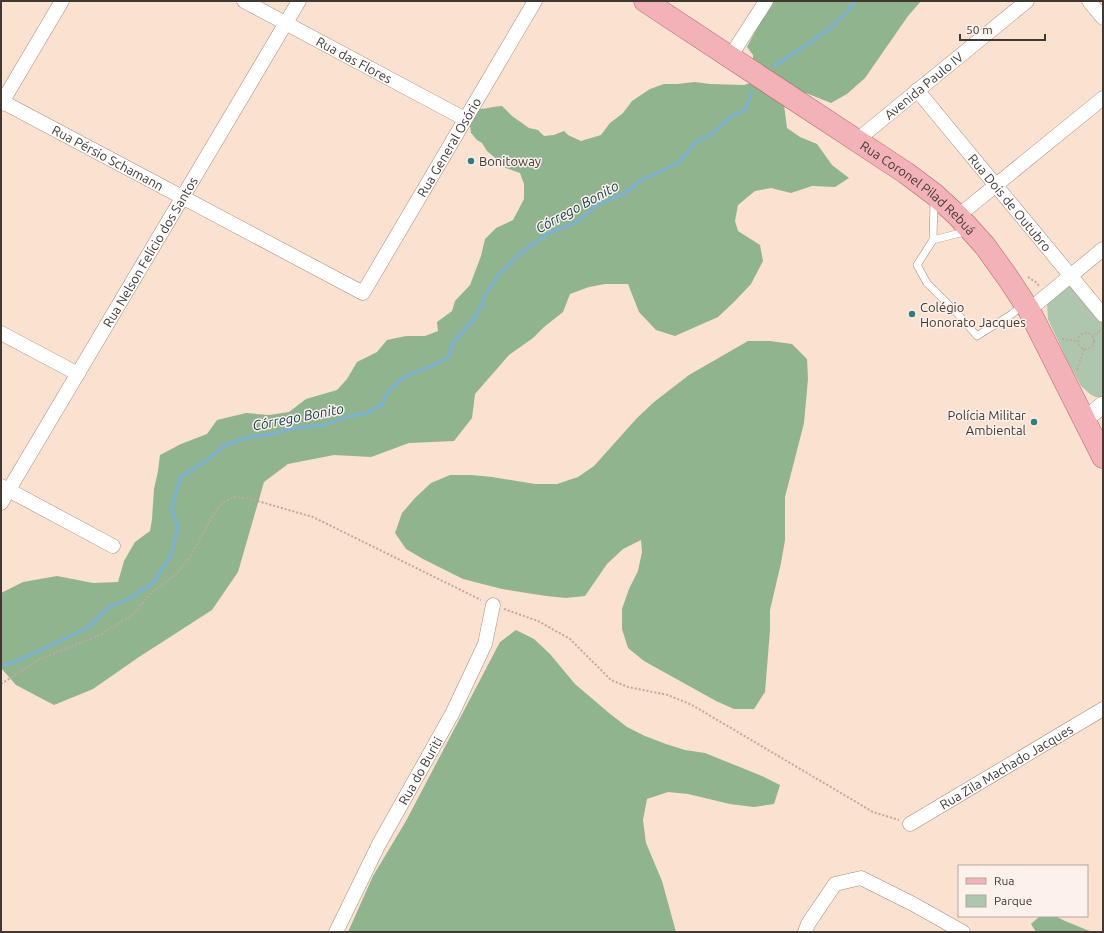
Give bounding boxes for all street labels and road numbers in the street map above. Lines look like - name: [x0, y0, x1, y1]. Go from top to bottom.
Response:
- street label: Rua das Flores: [314, 34, 395, 86]
- street label: Avenida Paulo IV: [882, 49, 966, 122]
- street label: Rua General Osório: [414, 95, 484, 199]
- street label: Rua Pérsio Schamann: [50, 122, 166, 193]
- street label: Rua Coronel Pilad Rebuá: [858, 138, 978, 237]
- street label: Rua Dois de Outubro: [966, 151, 1054, 254]
- street label: Rua Nelson Felício dos Santos: [100, 174, 200, 330]
- street label: Rua Zila Machado Jacques: [937, 721, 1076, 812]
- street label: Rua do Buriti: [396, 734, 445, 807]

